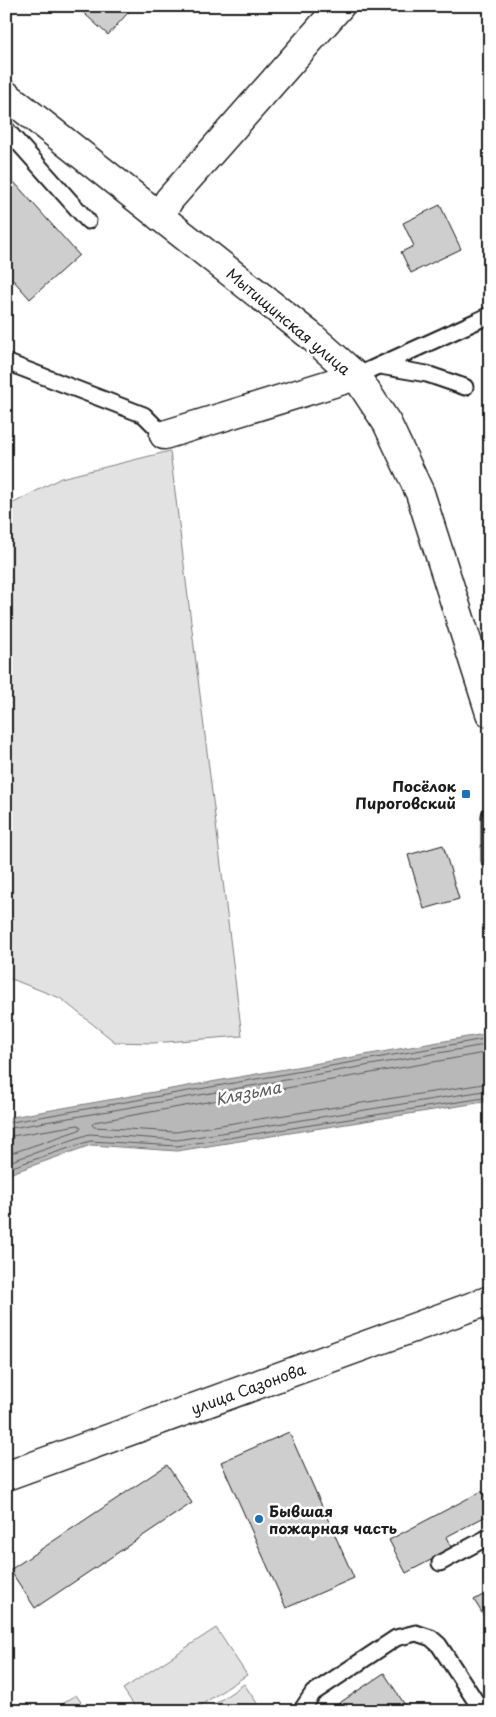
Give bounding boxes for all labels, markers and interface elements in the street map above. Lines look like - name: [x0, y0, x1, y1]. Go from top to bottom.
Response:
- street label: Мытищинская улица: [222, 262, 357, 380]
- place label: Посёлок Пироговский: [355, 774, 456, 814]
- marker: Посёлок Пироговский: [460, 788, 472, 800]
- water label: Клязьма: [213, 1074, 284, 1110]
- street label: улица Сазонова: [187, 1356, 309, 1419]
- place label: Бывшая пожарная часть: [269, 1499, 397, 1539]
- marker: Бывшая пожарная часть: [253, 1513, 265, 1525]

